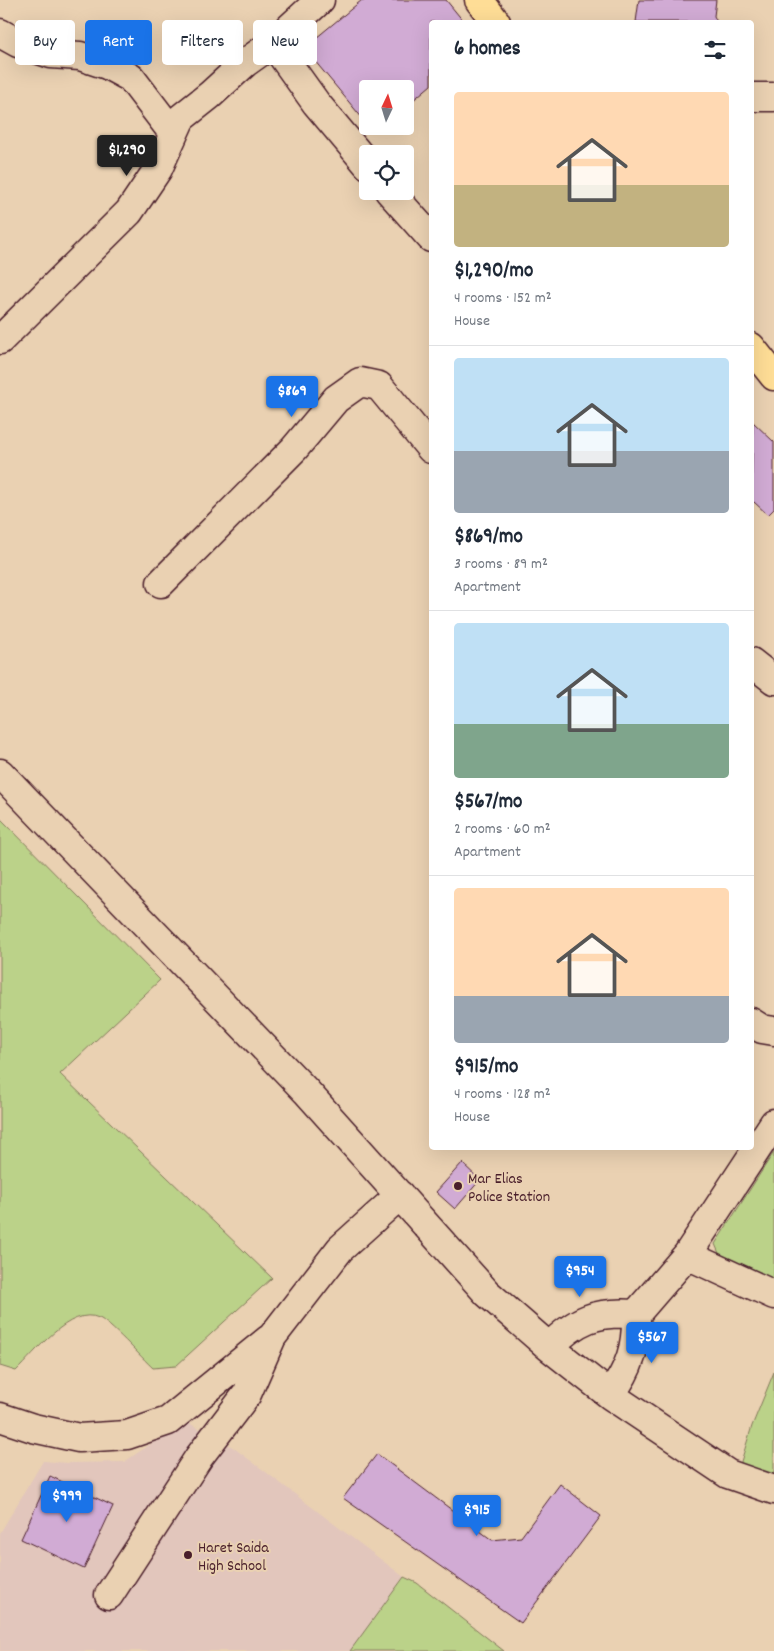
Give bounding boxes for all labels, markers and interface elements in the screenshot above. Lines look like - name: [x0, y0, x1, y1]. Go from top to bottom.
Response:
- chip: Buy: [15, 20, 75, 65]
- chip: Rent: [85, 20, 152, 65]
- chip: Filters: [162, 20, 243, 65]
- chip: New: [253, 20, 317, 65]
- text: 6 homes: [454, 35, 521, 65]
- icon: filters: [701, 36, 729, 64]
- north arrow: [359, 80, 414, 135]
- map controls: [359, 80, 414, 200]
- icon: home: [547, 125, 637, 215]
- pin: $1,290: [86, 134, 168, 177]
- text: $1,290: [108, 139, 146, 162]
- button: locate: [359, 145, 414, 200]
- text: $1,290/mo: [454, 257, 533, 287]
- text: 4 rooms · 152 m²: [454, 287, 552, 310]
- text: House: [454, 310, 490, 333]
- pin: $869: [262, 376, 322, 418]
- text: $869: [277, 380, 307, 403]
- icon: home: [547, 390, 637, 480]
- text: $869/mo: [454, 523, 523, 553]
- text: 3 rooms · 89 m²: [454, 553, 548, 576]
- text: Apartment: [454, 576, 521, 599]
- icon: home: [547, 655, 637, 745]
- text: $567/mo: [454, 788, 522, 818]
- text: 2 rooms · 60 m²: [454, 818, 551, 841]
- text: Apartment: [454, 841, 521, 864]
- icon: home: [547, 920, 637, 1010]
- text: $915/mo: [454, 1053, 518, 1083]
- text: 4 rooms · 128 m²: [454, 1083, 551, 1106]
- text: House: [454, 1106, 490, 1129]
- place label: Mar Elias Police Station: [468, 1168, 550, 1209]
- marker: Mar Elias Police Station: [452, 1180, 464, 1192]
- pin: $954: [550, 1256, 610, 1298]
- text: $954: [565, 1260, 595, 1283]
- pin: $567: [622, 1322, 682, 1364]
- text: $567: [637, 1326, 667, 1349]
- pin: $999: [37, 1480, 97, 1523]
- text: $999: [52, 1485, 82, 1508]
- pin: $915: [447, 1494, 507, 1537]
- text: $915: [464, 1499, 490, 1522]
- place label: Haret Saida High School: [198, 1537, 269, 1578]
- marker: Haret Saida High School: [182, 1549, 194, 1561]

